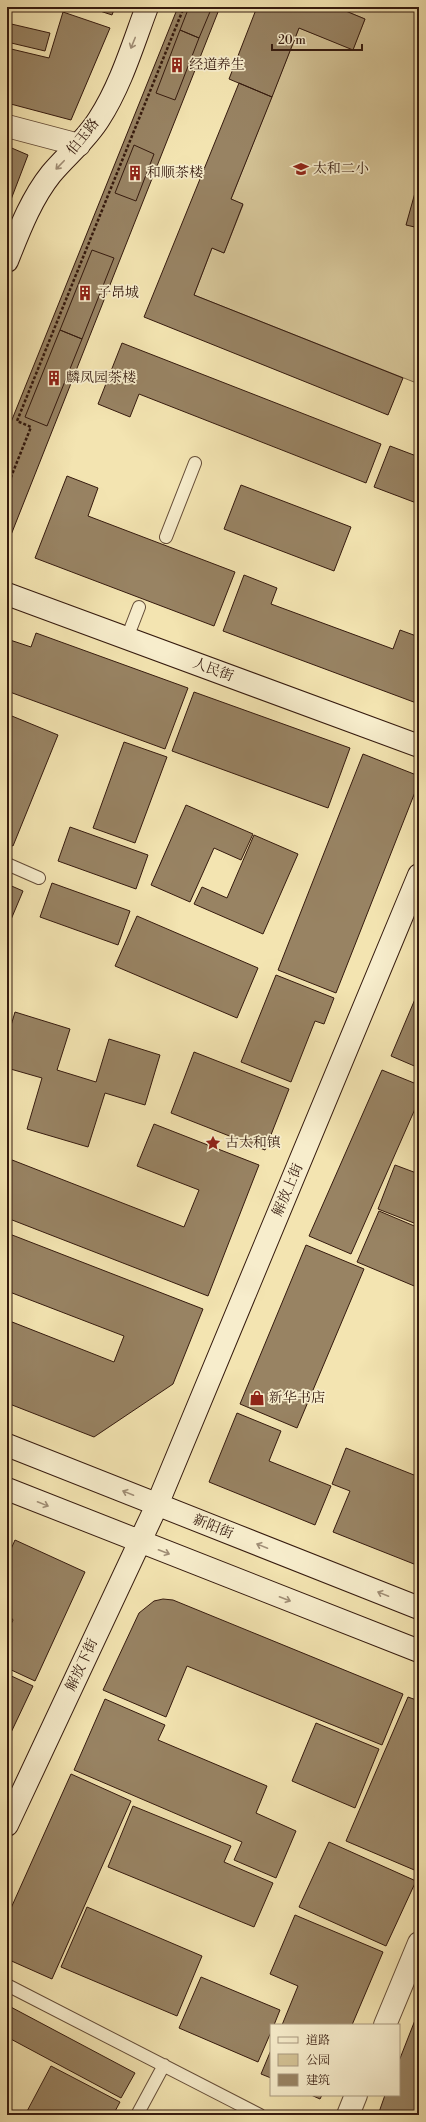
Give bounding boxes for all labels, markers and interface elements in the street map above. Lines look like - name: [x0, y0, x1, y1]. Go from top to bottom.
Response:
- scale bar: [272, 26, 362, 52]
- text: 20 m: [278, 33, 306, 48]
- one-way arrow: [129, 37, 137, 49]
- building icon: 经道养生: [168, 56, 186, 74]
- place label: 经道养生: [189, 56, 245, 74]
- street label: 伯玉路: [63, 115, 103, 159]
- one-way arrow: [55, 160, 65, 170]
- school or university icon: 太和二小: [292, 160, 310, 178]
- place label: 太和二小: [313, 160, 369, 178]
- building icon: 和顺茶楼: [126, 164, 144, 182]
- place label: 和顺茶楼: [147, 164, 203, 182]
- building icon: 子昂城: [76, 284, 94, 302]
- place label: 子昂城: [97, 284, 139, 302]
- building icon: 麟凤园茶楼: [45, 369, 63, 387]
- place label: 麟凤园茶楼: [66, 369, 136, 387]
- street label: 人民街: [190, 654, 236, 686]
- place icon: 古太和镇: [204, 1134, 222, 1152]
- place label: 古太和镇: [225, 1134, 281, 1152]
- street label: 解放上街: [269, 1161, 307, 1219]
- shop icon: 新华书店: [248, 1389, 266, 1407]
- place label: 新华书店: [269, 1389, 325, 1407]
- one-way arrow: [122, 1489, 134, 1497]
- one-way arrow: [37, 1500, 49, 1508]
- street label: 新阳街: [190, 1511, 236, 1543]
- one-way arrow: [256, 1542, 268, 1549]
- one-way arrow: [158, 1548, 170, 1556]
- one-way arrow: [377, 1590, 389, 1597]
- one-way arrow: [279, 1595, 291, 1603]
- street label: 解放下街: [62, 1636, 102, 1694]
- legend: [270, 2024, 400, 2096]
- text: 道路: [306, 2033, 330, 2048]
- text: 公园: [306, 2053, 330, 2068]
- text: 建筑: [306, 2073, 330, 2088]

